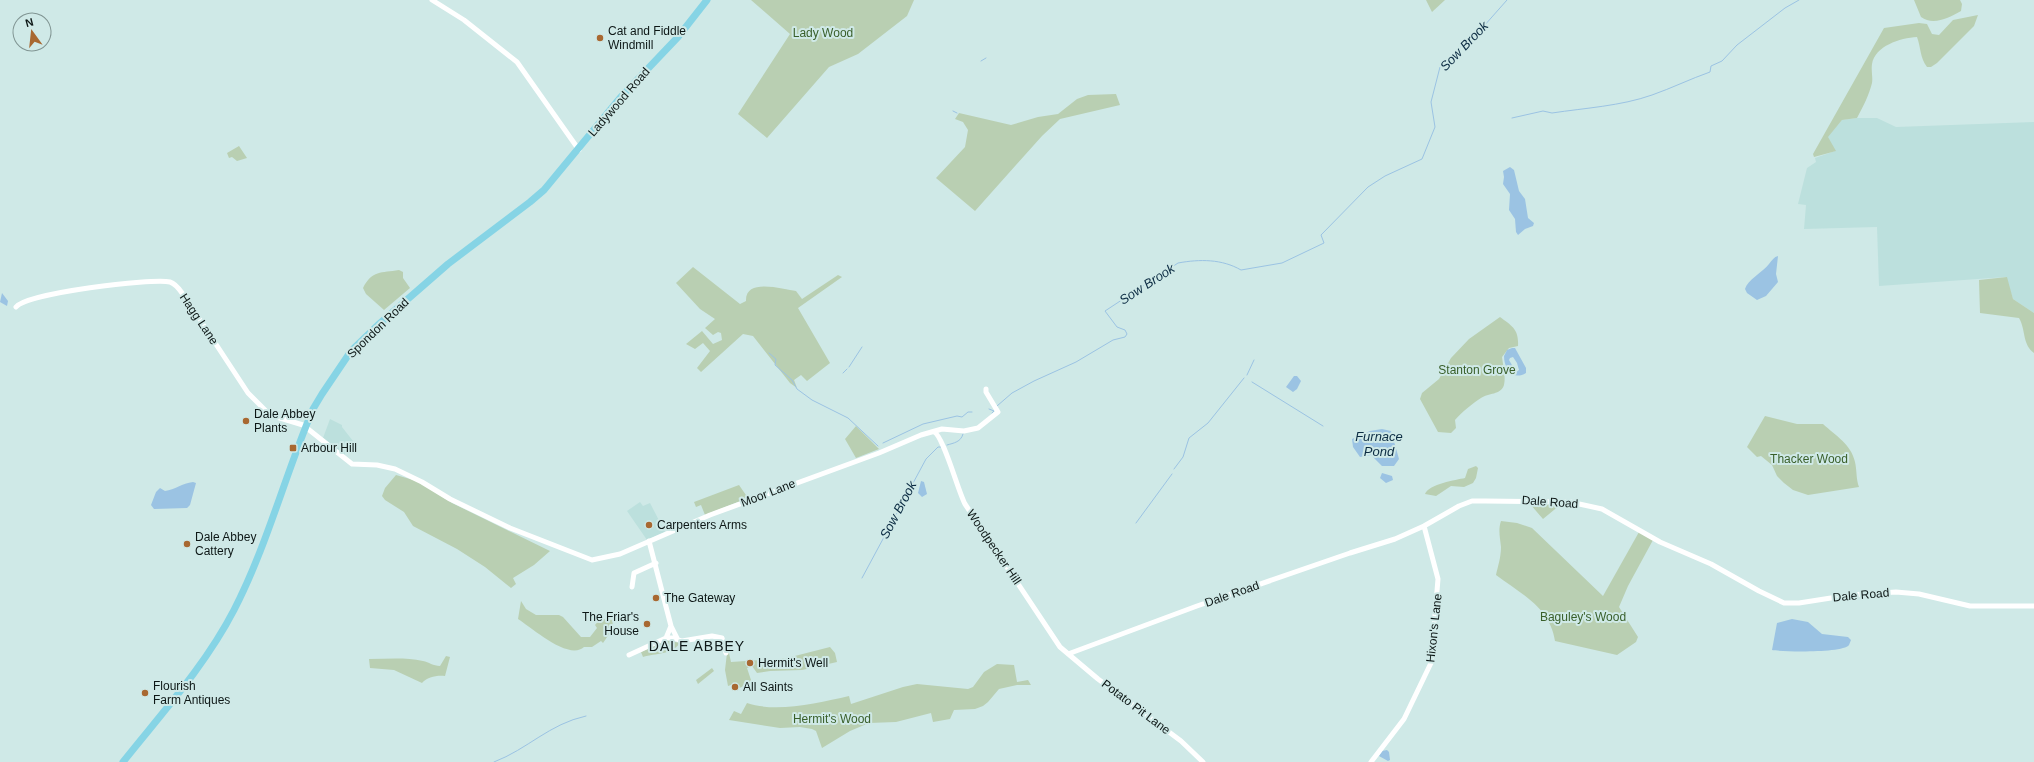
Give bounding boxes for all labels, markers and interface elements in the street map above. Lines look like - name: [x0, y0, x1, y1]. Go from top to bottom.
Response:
- north arrow: [12, 12, 52, 52]
- text: N: [24, 16, 35, 29]
- water label: Sow Brook: [1437, 17, 1492, 74]
- place label: Cat and Fiddle Windmill: [608, 24, 686, 52]
- park label: Lady Wood: [793, 26, 853, 40]
- marker: Cat and Fiddle Windmill: [595, 33, 605, 43]
- street label: Ladywood Road: [585, 65, 653, 139]
- water label: Sow Brook: [1117, 260, 1179, 307]
- street label: Hagg Lane: [177, 291, 221, 348]
- street label: Spondon Road: [344, 295, 412, 361]
- park label: Stanton Grove: [1438, 363, 1516, 377]
- place label: Dale Abbey Plants: [254, 407, 315, 435]
- marker: Dale Abbey Plants: [241, 416, 251, 426]
- water label: Furnace Pond: [1355, 429, 1403, 459]
- place label: Arbour Hill: [301, 441, 357, 455]
- marker: Arbour Hill: [288, 443, 298, 453]
- park label: Thacker Wood: [1770, 452, 1848, 466]
- street label: Moor Lane: [739, 476, 798, 510]
- water label: Sow Brook: [877, 477, 920, 541]
- street label: Dale Road: [1521, 493, 1579, 511]
- street label: Woodpecker Hill: [964, 507, 1024, 587]
- place label: Carpenters Arms: [657, 518, 747, 532]
- marker: Carpenters Arms: [644, 520, 654, 530]
- place label: Dale Abbey Cattery: [195, 530, 256, 558]
- marker: Dale Abbey Cattery: [182, 539, 192, 549]
- street label: Dale Road: [1203, 578, 1261, 610]
- street label: Dale Road: [1832, 586, 1890, 604]
- place label: The Gateway: [664, 591, 735, 605]
- marker: The Gateway: [651, 593, 661, 603]
- street label: Hixon's Lane: [1423, 593, 1445, 663]
- place label: The Friar's House: [582, 610, 639, 638]
- park label: Baguley's Wood: [1540, 610, 1626, 624]
- marker: The Friar's House: [642, 619, 652, 629]
- district label: DALE ABBEY: [649, 638, 745, 654]
- place label: Hermit's Well: [758, 656, 828, 670]
- marker: Hermit's Well: [745, 658, 755, 668]
- street label: Potato Pit Lane: [1099, 677, 1173, 737]
- place label: Flourish Farm Antiques: [153, 679, 230, 707]
- place label: All Saints: [743, 680, 793, 694]
- marker: All Saints: [730, 682, 740, 692]
- marker: Flourish Farm Antiques: [140, 688, 150, 698]
- park label: Hermit's Wood: [793, 712, 871, 726]

